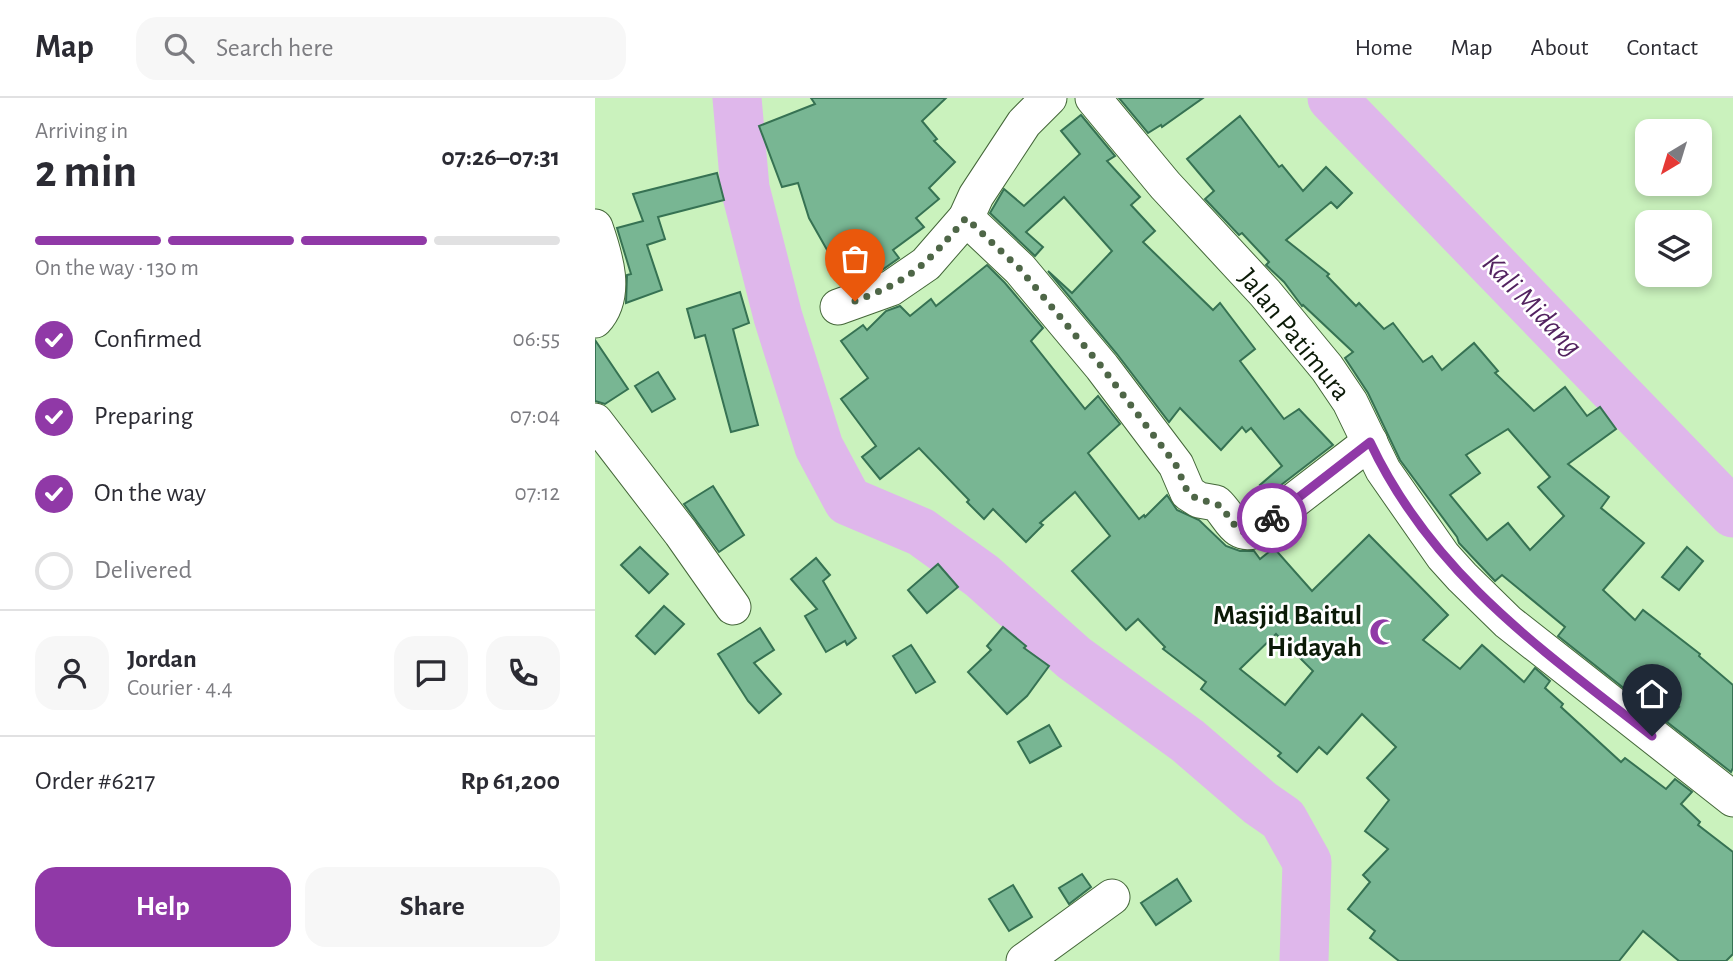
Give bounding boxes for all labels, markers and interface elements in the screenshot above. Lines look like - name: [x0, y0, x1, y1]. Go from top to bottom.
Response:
- search box: [136, 17, 626, 80]
- icon: search: [160, 29, 198, 67]
- text: Map: [35, 31, 94, 64]
- text: Search here: [216, 35, 334, 61]
- text: Home: [1355, 36, 1413, 60]
- text: Map: [1451, 36, 1493, 60]
- text: About: [1531, 36, 1588, 60]
- text: Contact: [1626, 36, 1698, 60]
- north arrow: [1635, 119, 1711, 196]
- map controls: [1635, 119, 1712, 287]
- text: Arriving in: [35, 120, 128, 143]
- text: 07:26–07:31: [441, 144, 560, 170]
- text: 2 min: [35, 149, 137, 195]
- button: layers: [1635, 210, 1712, 287]
- pin: [825, 229, 885, 301]
- icon: bag: [836, 240, 874, 278]
- water label: Kali Midang: [1476, 248, 1588, 362]
- text: On the way · 130 m: [35, 257, 199, 280]
- street label: Jalan Patimura: [1233, 264, 1355, 406]
- icon: check: [35, 321, 73, 359]
- text: Confirmed: [94, 326, 202, 352]
- text: 06:55: [513, 328, 560, 351]
- icon: check: [35, 398, 73, 436]
- text: Preparing: [94, 403, 193, 429]
- text: 07:04: [510, 405, 560, 428]
- icon: check: [35, 475, 73, 513]
- text: On the way: [94, 480, 206, 506]
- text: 07:12: [515, 482, 560, 505]
- courier: [1237, 483, 1307, 553]
- icon: bike: [1253, 499, 1291, 537]
- text: Delivered: [94, 557, 192, 583]
- place label: Masjid Baitul Hidayah: [1213, 602, 1362, 662]
- mosque icon: Masjid Baitul Hidayah: [1368, 617, 1398, 647]
- button: person: [35, 636, 109, 710]
- button: chat: [394, 636, 468, 710]
- button: phone: [486, 636, 560, 710]
- text: Jordan: [127, 646, 197, 672]
- pin: [1622, 664, 1682, 736]
- icon: home: [1633, 675, 1671, 713]
- text: Courier · 4.4: [127, 677, 233, 700]
- text: Order #6217: [35, 768, 155, 794]
- text: Rp 61,200: [461, 768, 560, 794]
- button: Help: [35, 867, 291, 947]
- button: Share: [305, 867, 560, 947]

